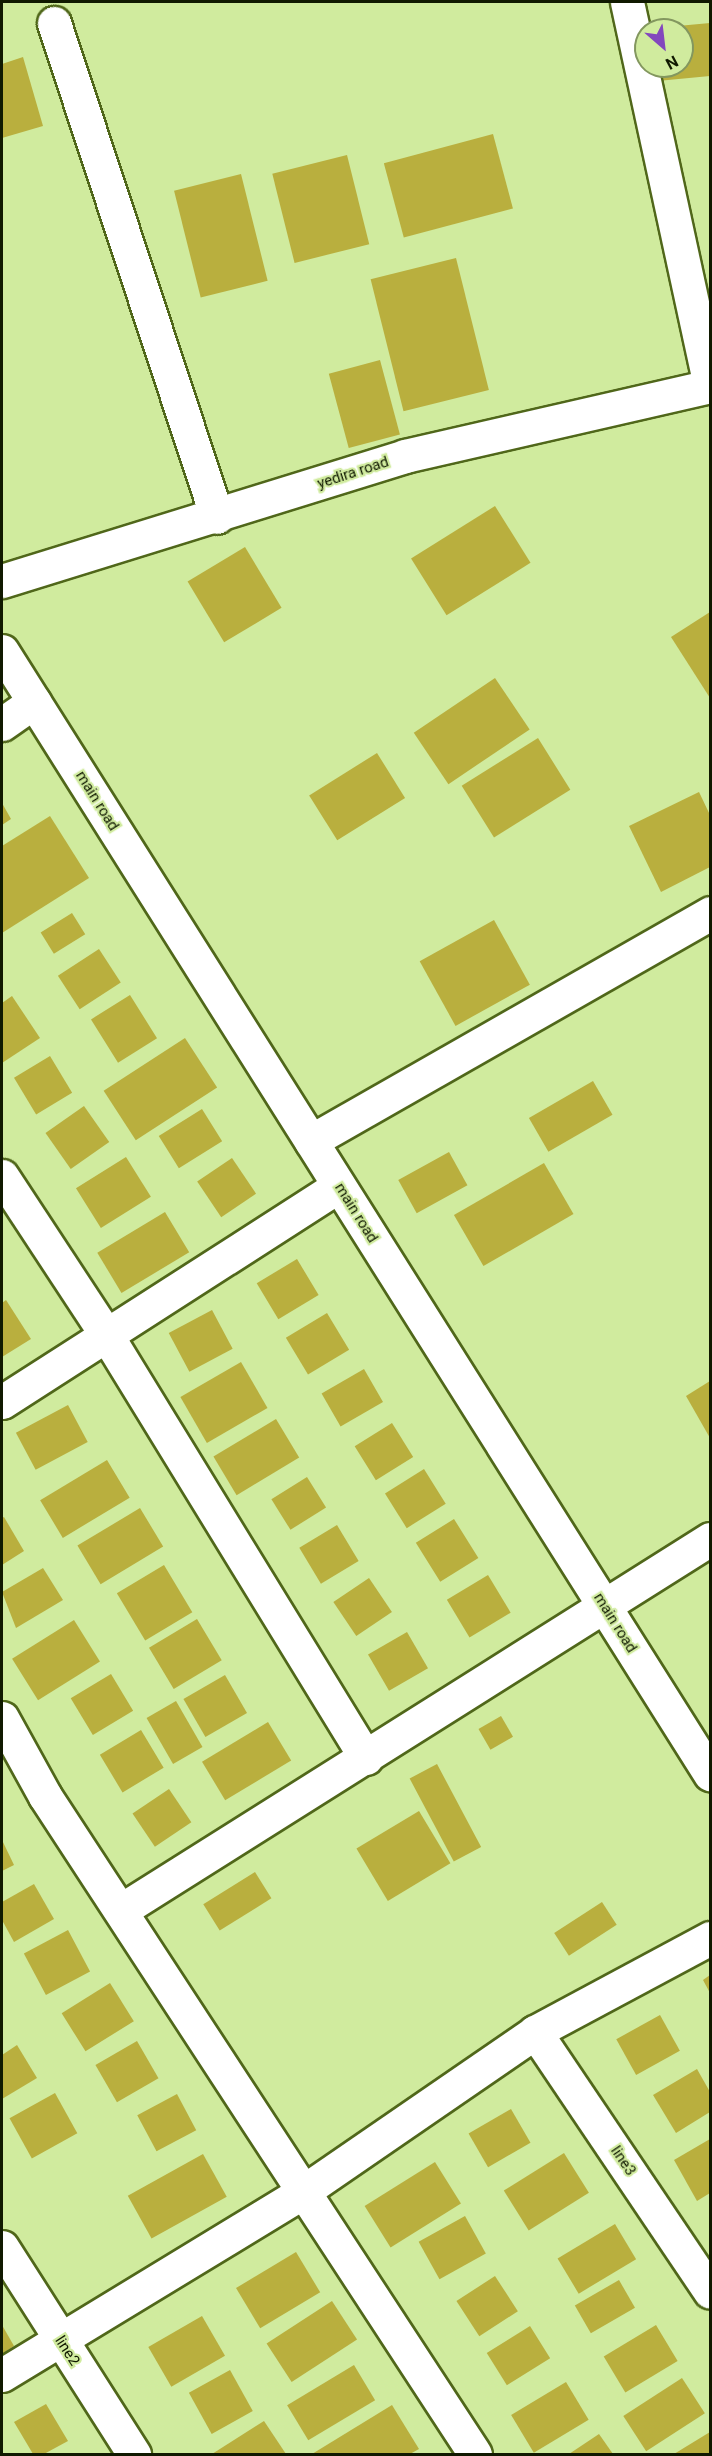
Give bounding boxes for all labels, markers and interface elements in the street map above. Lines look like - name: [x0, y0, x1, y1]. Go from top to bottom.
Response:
- north arrow: [634, 18, 694, 78]
- text: N: [662, 52, 681, 74]
- street label: yedira road: [315, 453, 391, 493]
- street label: main road: [72, 768, 122, 834]
- street label: main road: [331, 1180, 381, 1246]
- street label: main road: [590, 1590, 640, 1656]
- street label: line3: [607, 2143, 639, 2179]
- street label: line2: [51, 2333, 83, 2369]

